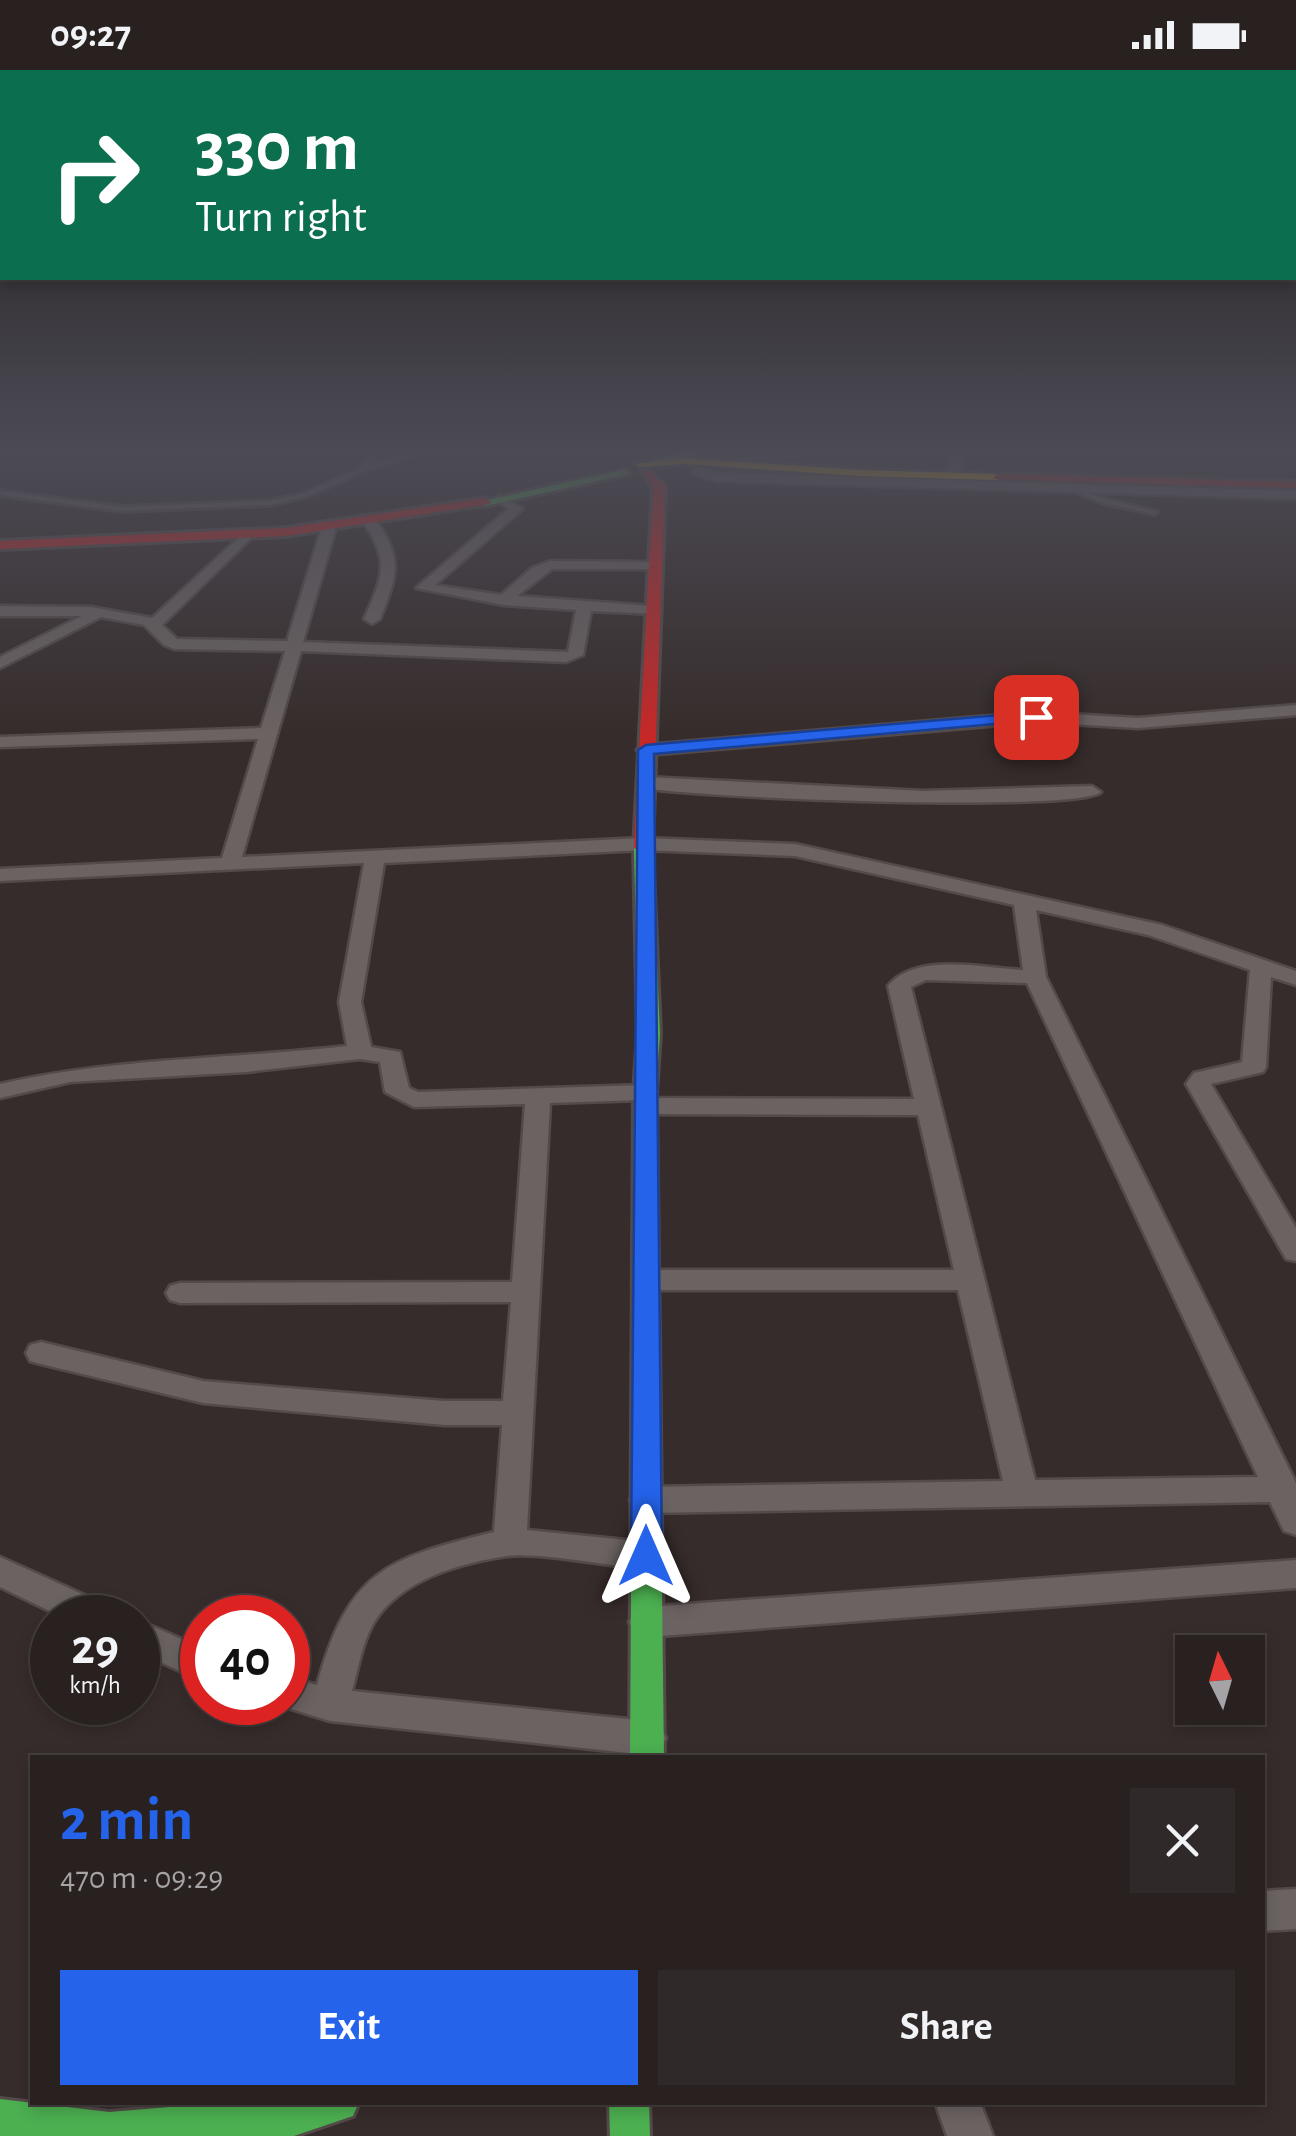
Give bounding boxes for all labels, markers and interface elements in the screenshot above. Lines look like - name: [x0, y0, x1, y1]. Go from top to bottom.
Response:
- text: 09:27: [50, 16, 131, 54]
- icon: right: [30, 110, 160, 240]
- text: 330 m: [195, 113, 359, 183]
- text: Turn right: [195, 195, 367, 240]
- pin: [994, 675, 1079, 760]
- icon: arrive: [1009, 690, 1064, 745]
- position arrow: [594, 1504, 698, 1608]
- speed limit sign: 40: [180, 1595, 310, 1725]
- text: 29: [71, 1623, 119, 1673]
- north arrow: [1175, 1635, 1265, 1725]
- map controls: [1175, 1635, 1265, 1725]
- text: km/h: [69, 1673, 121, 1698]
- button: close: [1130, 1788, 1235, 1893]
- text: 2 min: [60, 1791, 193, 1851]
- text: 470 m · 09:29: [60, 1862, 223, 1894]
- button: Exit: [60, 1970, 638, 2085]
- button: Share: [658, 1970, 1235, 2085]

